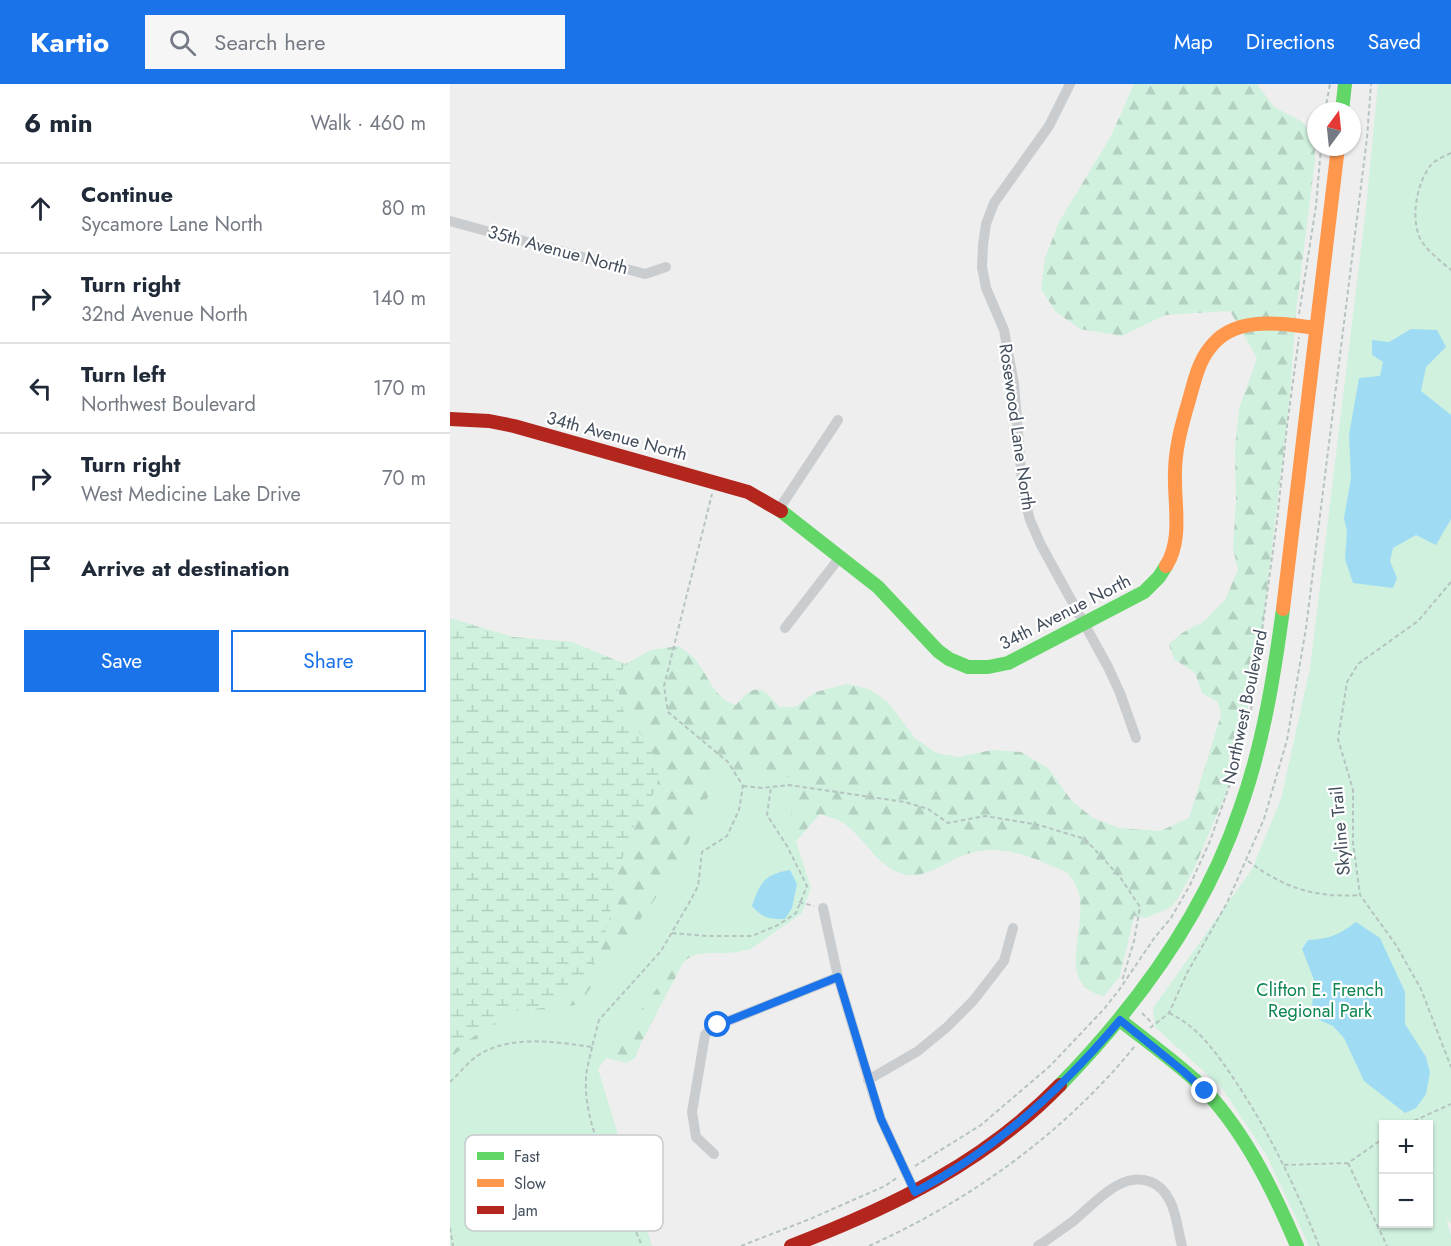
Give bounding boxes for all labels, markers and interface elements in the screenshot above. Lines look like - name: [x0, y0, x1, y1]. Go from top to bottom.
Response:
- search box: [145, 15, 565, 69]
- text: Kartio: [30, 22, 109, 63]
- icon: search: [166, 26, 199, 59]
- text: Search here: [214, 26, 326, 58]
- text: Map: [1174, 27, 1213, 57]
- text: Directions: [1246, 27, 1335, 57]
- text: Saved: [1368, 27, 1421, 57]
- north arrow: [1307, 102, 1361, 156]
- text: 6 min: [24, 104, 93, 142]
- text: Walk · 460 m: [310, 109, 426, 138]
- text: Continue: [81, 178, 173, 210]
- icon: ahead: [24, 192, 57, 225]
- text: 80 m: [381, 194, 426, 223]
- text: Sycamore Lane North: [81, 210, 263, 239]
- street label: 35th Avenue North: [485, 219, 631, 281]
- text: Turn right: [81, 268, 181, 300]
- icon: right: [24, 282, 57, 315]
- text: 140 m: [372, 284, 426, 313]
- text: 32nd Avenue North: [81, 300, 248, 329]
- street label: Rosewood Lane North: [992, 342, 1042, 512]
- text: Turn left: [81, 358, 166, 390]
- icon: left: [24, 372, 57, 405]
- text: 170 m: [373, 374, 426, 403]
- text: Northwest Boulevard: [81, 390, 256, 419]
- street label: 34th Avenue North: [544, 405, 690, 467]
- text: Turn right: [81, 448, 181, 480]
- icon: right: [24, 462, 57, 495]
- text: 70 m: [382, 464, 426, 493]
- text: West Medicine Lake Drive: [81, 480, 301, 509]
- icon: arrive: [24, 552, 57, 585]
- text: Arrive at destination: [81, 552, 290, 584]
- street label: 34th Avenue North: [995, 568, 1135, 656]
- street label: Northwest Boulevard: [1216, 627, 1274, 787]
- button: Save: [24, 630, 219, 692]
- button: Share: [231, 630, 426, 692]
- street label: Skyline Trail: [1323, 785, 1357, 877]
- park label: Clifton E. French Regional Park: [1256, 977, 1384, 1024]
- route start: [704, 1011, 730, 1037]
- route end: [1191, 1077, 1217, 1103]
- map controls: [1379, 1120, 1433, 1228]
- button: +: [1379, 1120, 1433, 1174]
- legend: [465, 1135, 663, 1231]
- text: Fast: [514, 1145, 540, 1168]
- text: Slow: [514, 1172, 546, 1195]
- button: −: [1379, 1174, 1433, 1228]
- text: Jam: [512, 1199, 538, 1222]

